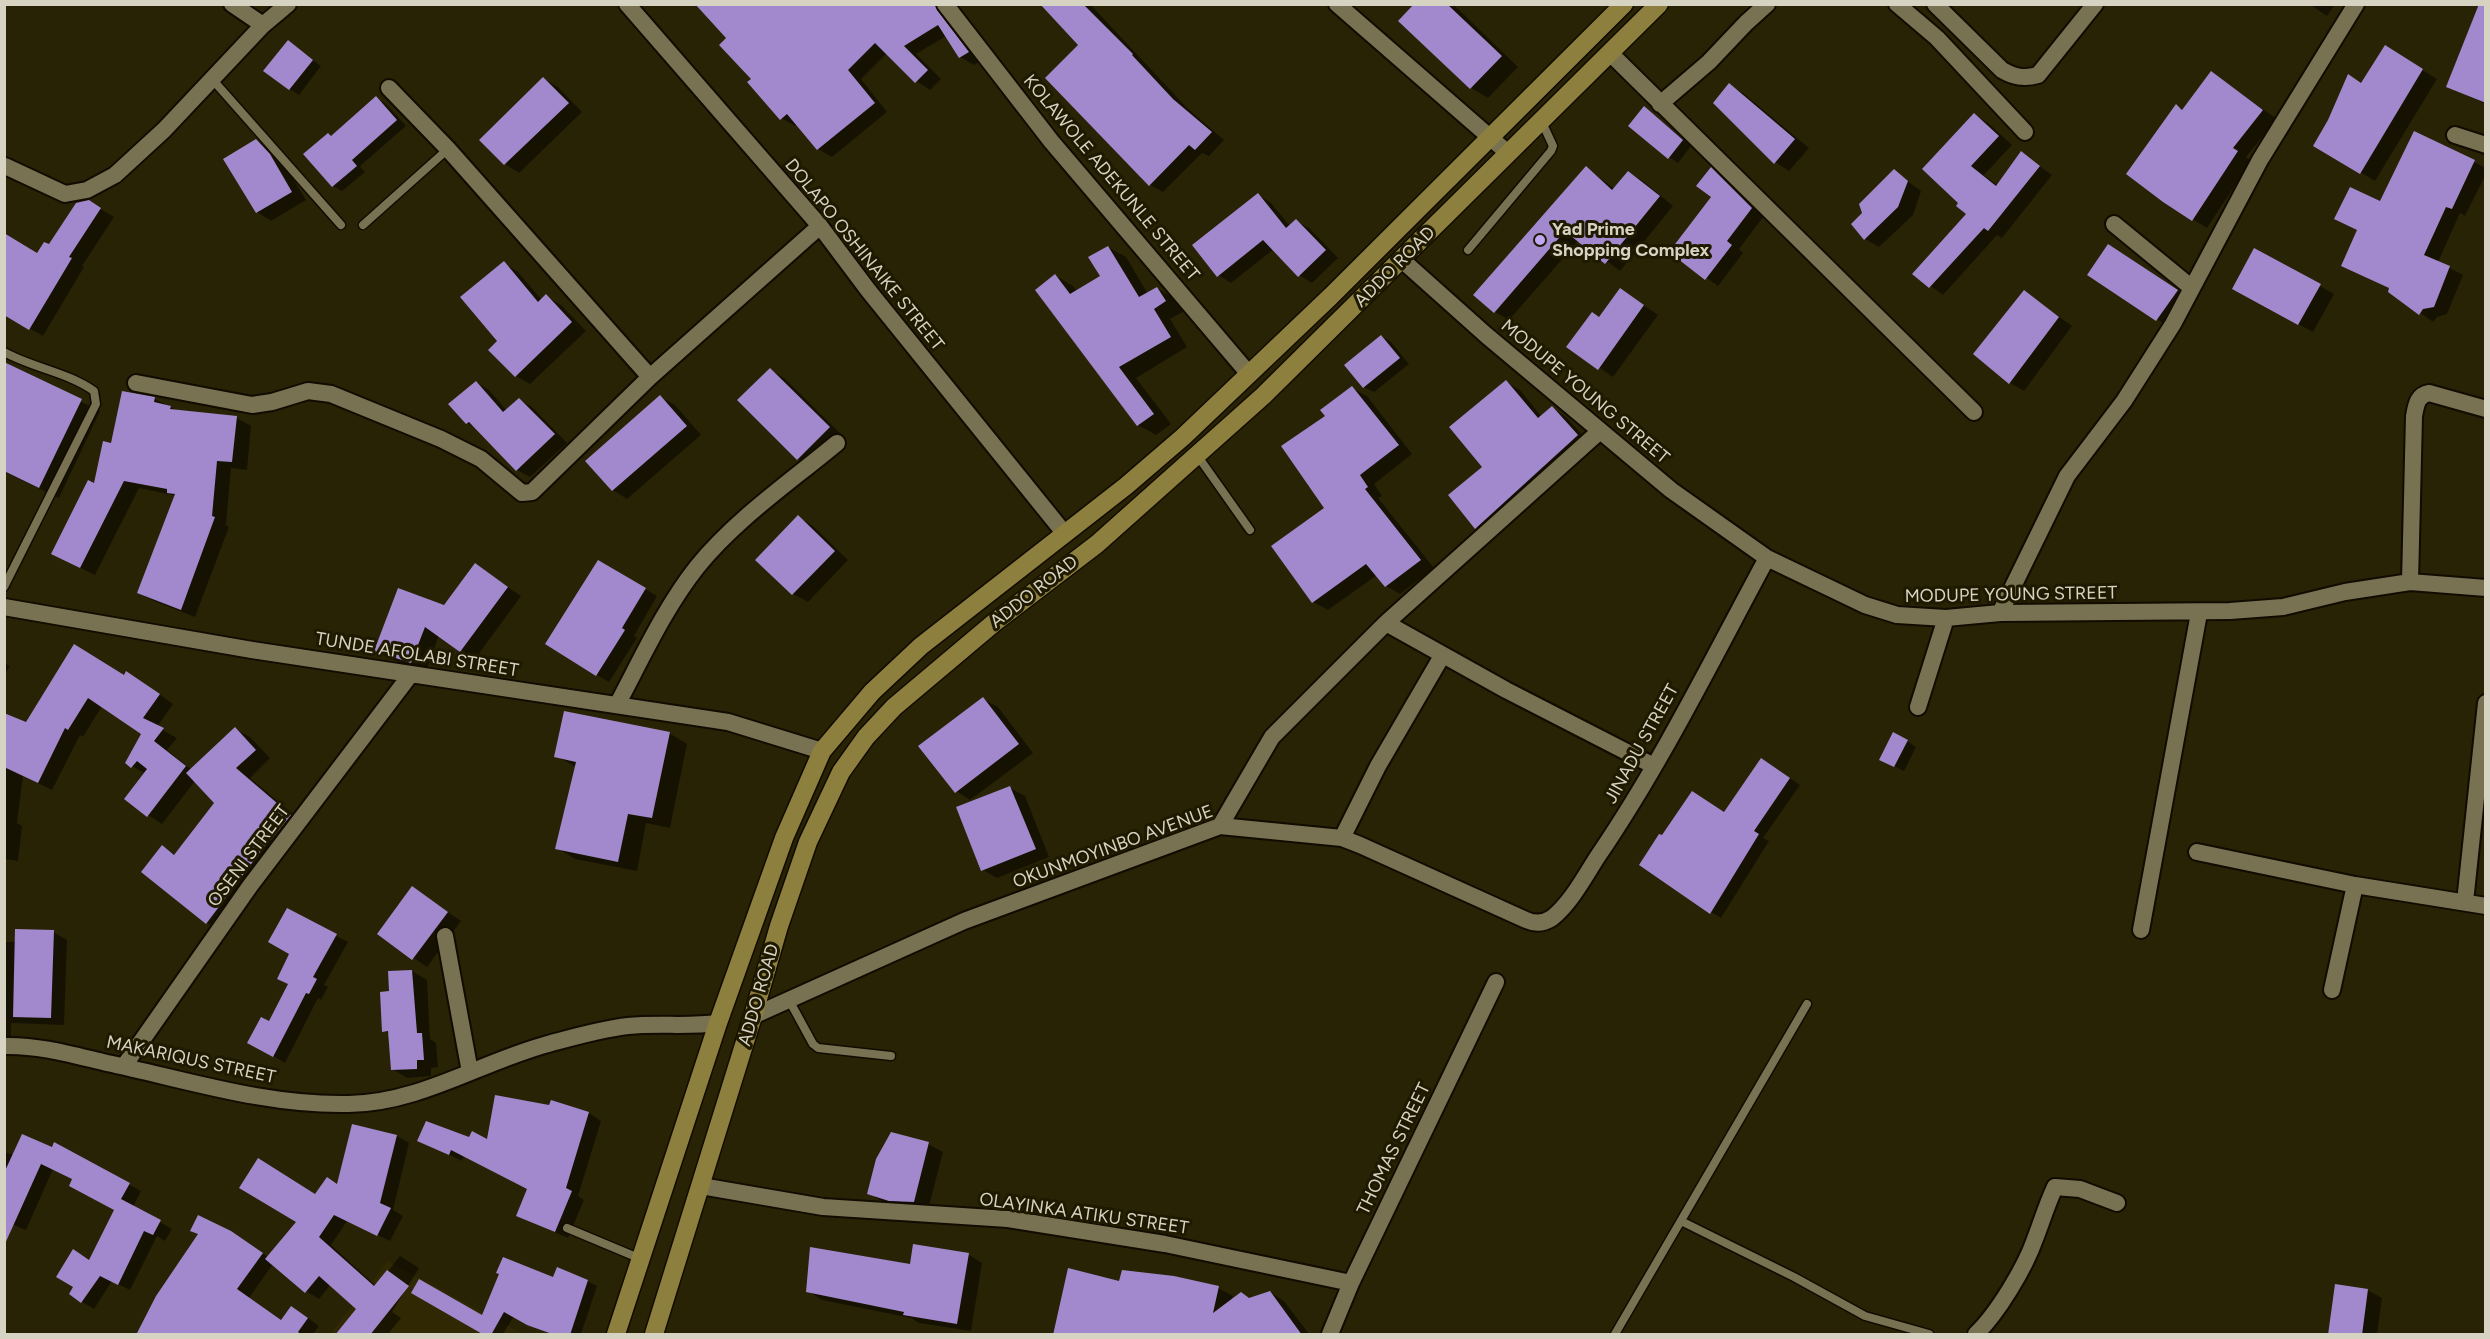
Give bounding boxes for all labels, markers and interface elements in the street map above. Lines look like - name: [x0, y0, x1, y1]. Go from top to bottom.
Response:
- street label: KOLAWOLE ADEKUNLE STREET: [1018, 71, 1204, 285]
- street label: DOLAPO OSHINAIKE STREET: [780, 155, 948, 355]
- place label: Yad Prime Shopping Complex: [1552, 219, 1709, 262]
- street label: ADDO ROAD: [1350, 222, 1440, 312]
- marker: Yad Prime Shopping Complex: [1533, 233, 1547, 247]
- street label: MODUPE YOUNG STREET: [1496, 315, 1674, 469]
- street label: ADDO ROAD: [986, 551, 1082, 633]
- street label: MODUPE YOUNG STREET: [1904, 582, 2118, 608]
- street label: TUNDE AFOLABI STREET: [314, 628, 520, 682]
- street label: JINADU STREET: [1600, 680, 1684, 808]
- street label: OSENI STREET: [204, 801, 294, 911]
- street label: OKUNMOYINBO AVENUE: [1010, 801, 1216, 893]
- street label: ADDO ROAD: [734, 941, 784, 1049]
- street label: MAKARIQUS STREET: [104, 1032, 278, 1088]
- street label: THOMAS STREET: [1353, 1080, 1435, 1218]
- street label: OLAYINKA ATIKU STREET: [978, 1189, 1190, 1239]

